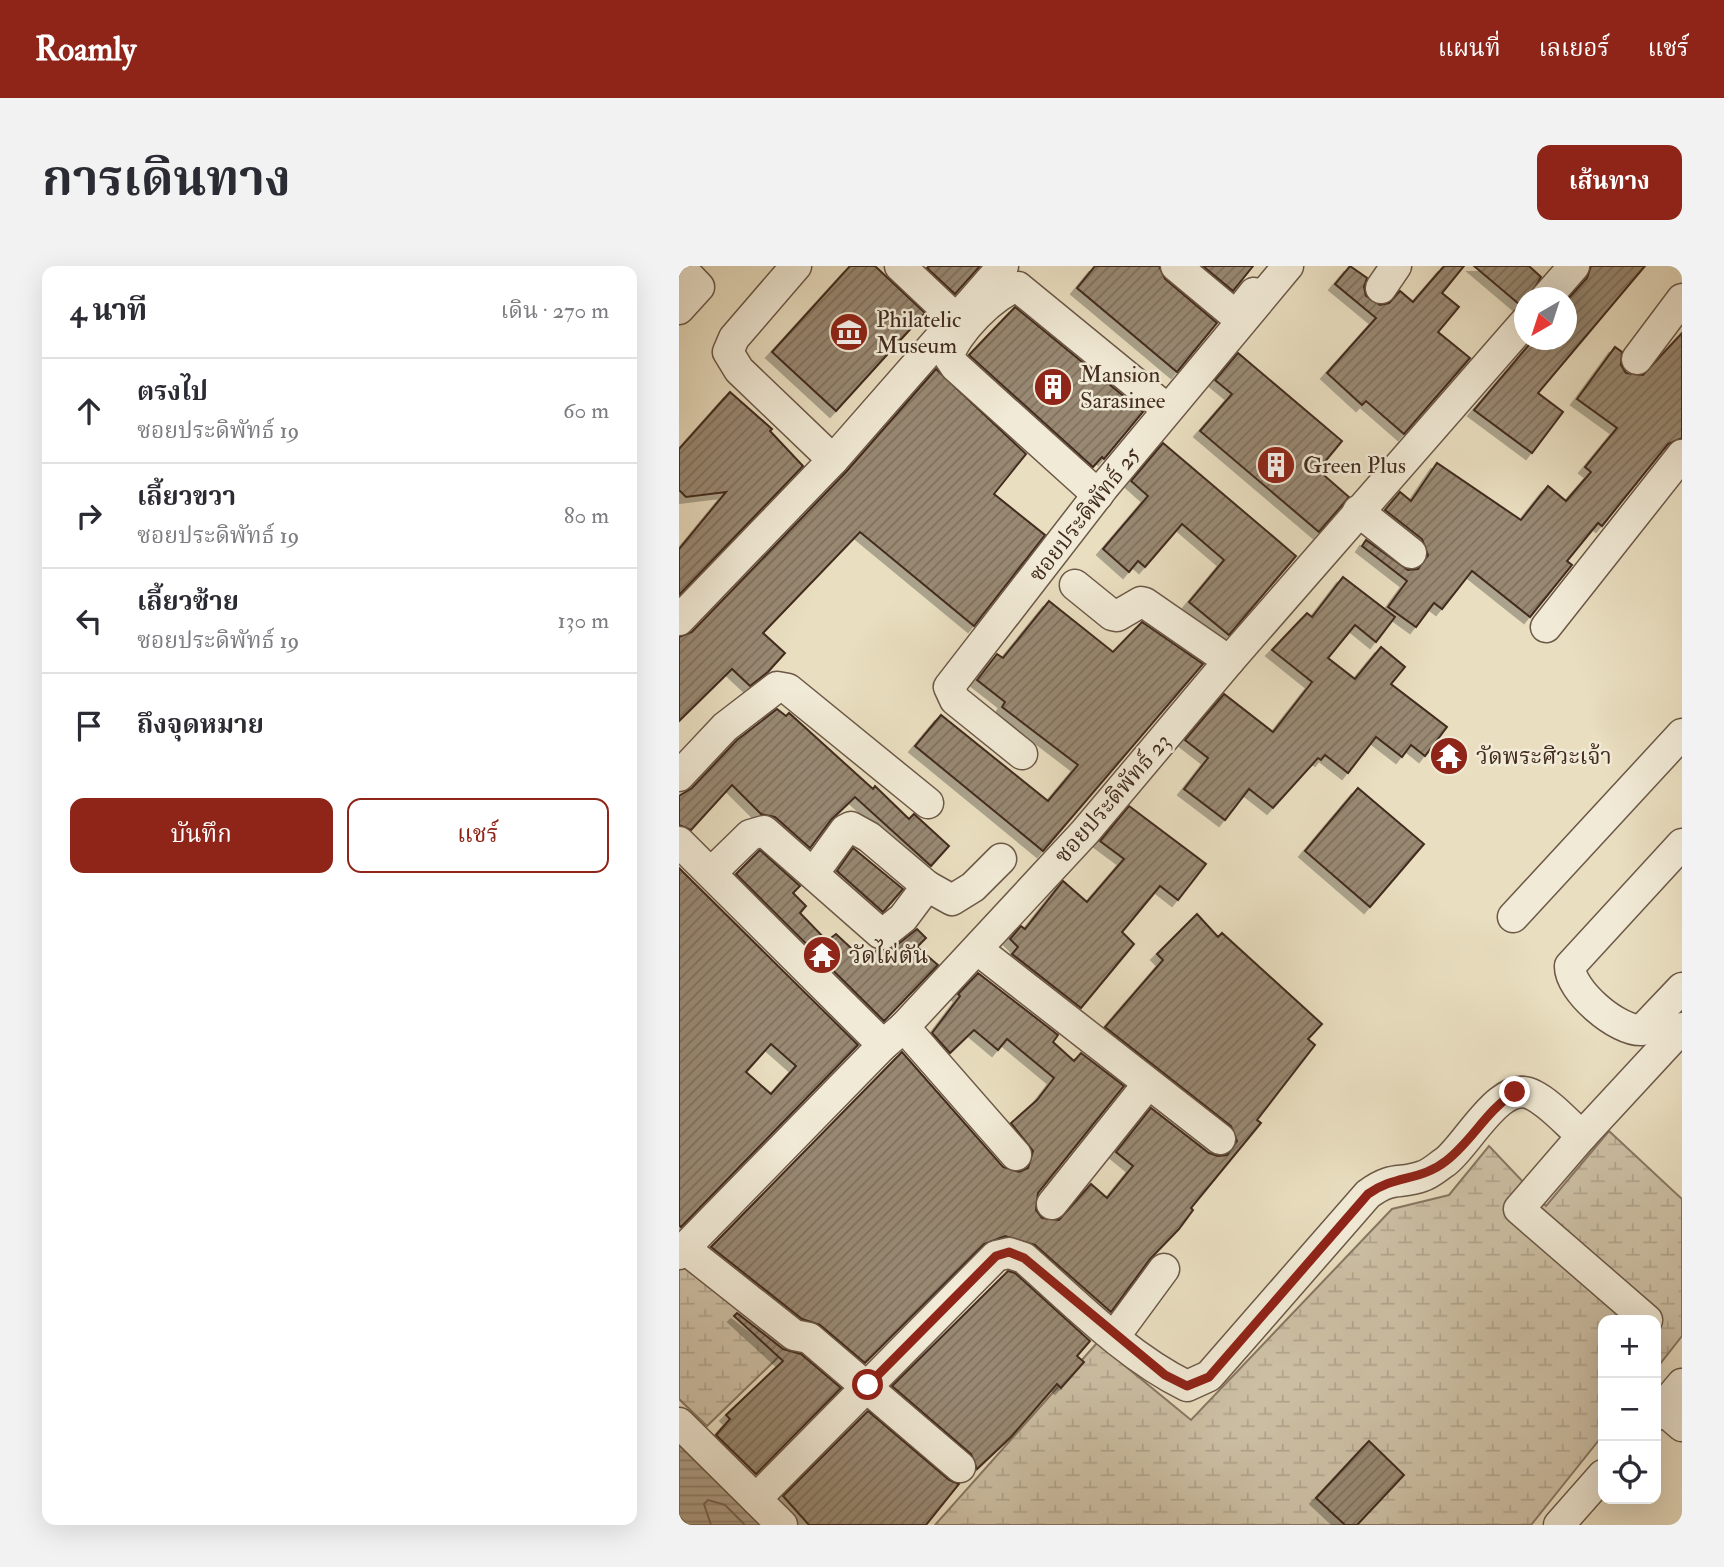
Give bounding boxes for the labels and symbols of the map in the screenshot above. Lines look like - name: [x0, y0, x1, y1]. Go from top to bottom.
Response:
- north arrow: [1514, 287, 1577, 350]
- place label: Philatelic Museum: [876, 305, 961, 360]
- museum icon: Philatelic Museum: [828, 311, 870, 353]
- place label: Mansion Sarasinee: [1080, 360, 1166, 415]
- building icon: Mansion Sarasinee: [1032, 366, 1074, 408]
- street label: ซอยประดิพัทธ์ 25: [1022, 441, 1146, 588]
- building icon: Green Plus: [1255, 444, 1297, 486]
- place label: Green Plus: [1303, 451, 1406, 480]
- street label: ซอยประดิพัทธ์ 23: [1048, 727, 1177, 869]
- temple icon: วัดพระศิวะเจ้า: [1428, 735, 1470, 777]
- place label: วัดพระศิวะเจ้า: [1476, 742, 1612, 771]
- temple icon: วัดไผ่ตัน: [801, 934, 843, 976]
- place label: วัดไผ่ตัน: [849, 939, 929, 970]
- route end: [1499, 1076, 1530, 1107]
- route start: [852, 1369, 883, 1400]

